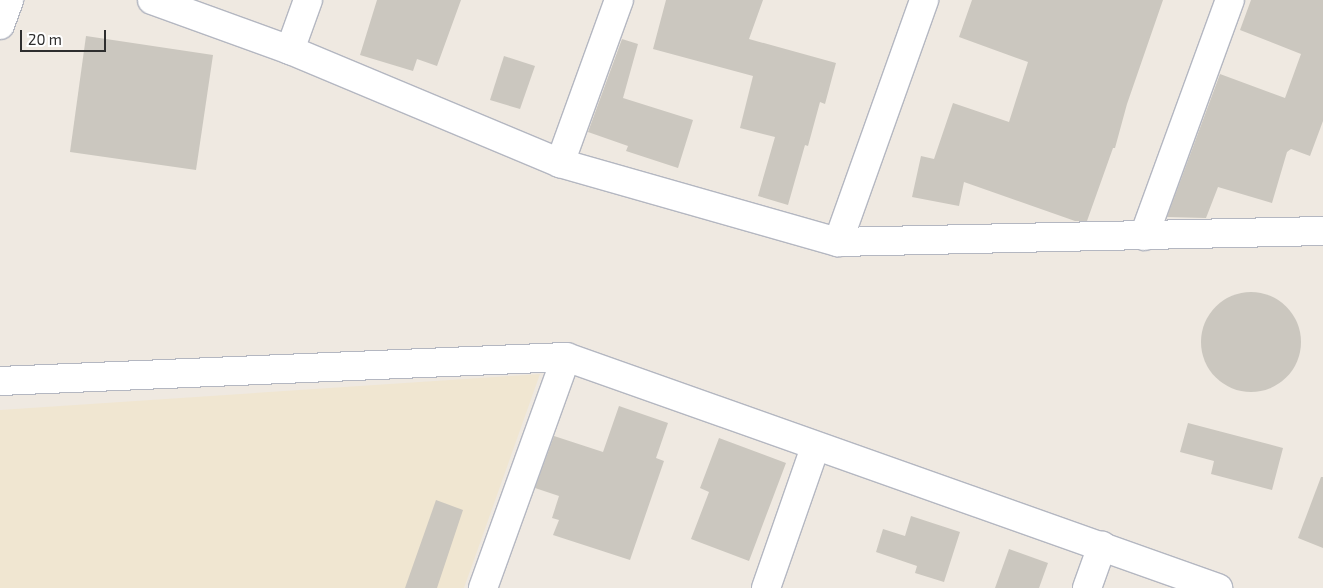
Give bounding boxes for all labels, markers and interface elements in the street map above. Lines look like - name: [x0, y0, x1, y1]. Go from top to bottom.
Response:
- scale bar: [22, 20, 109, 52]
- text: 20 m: [28, 30, 62, 48]

